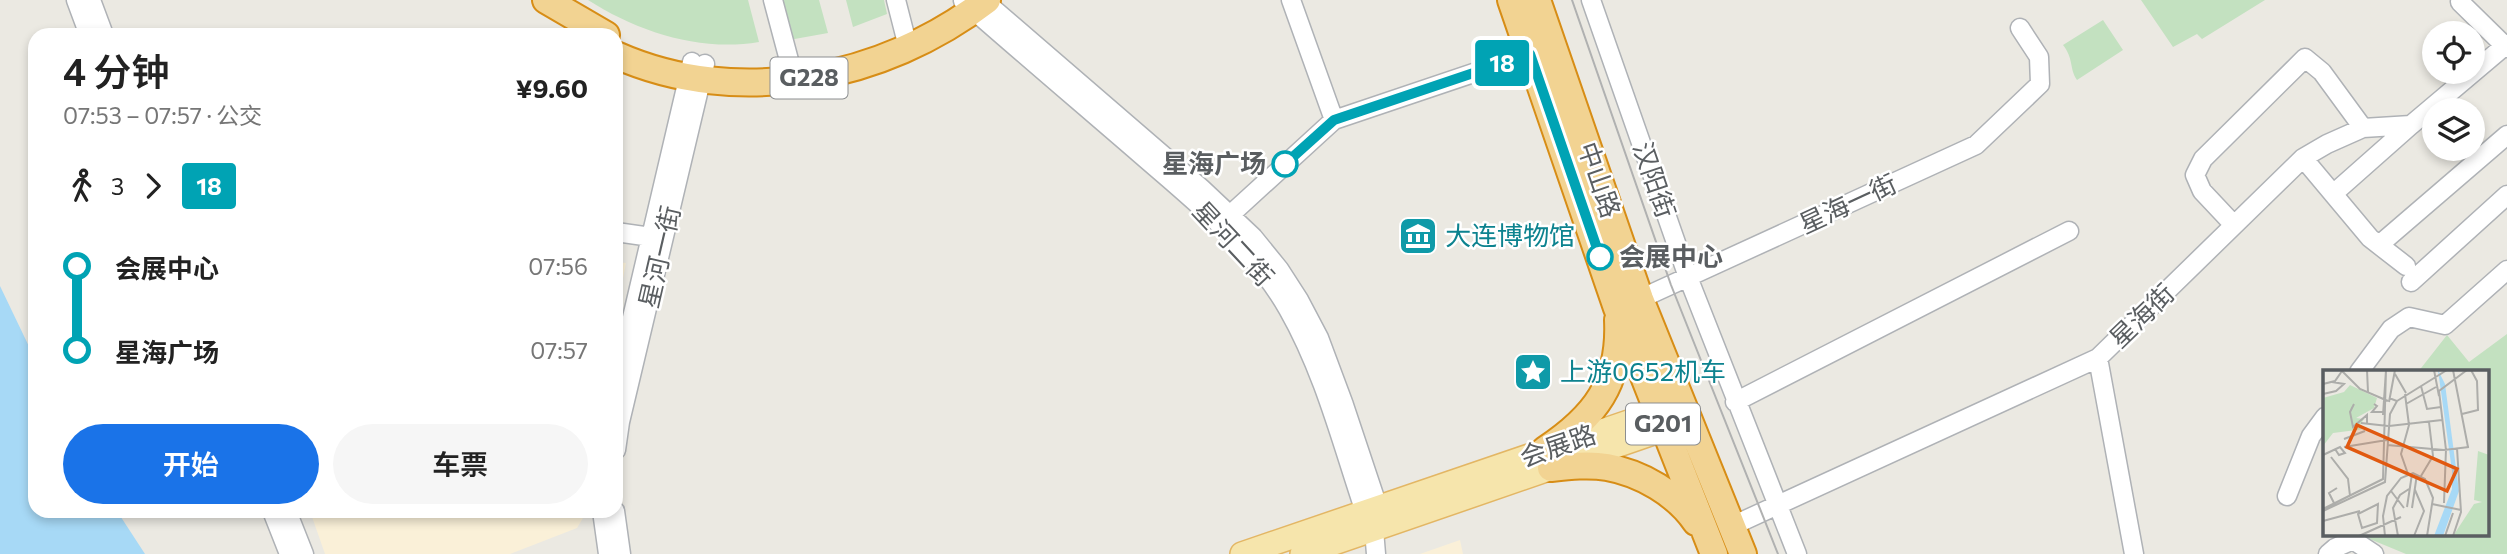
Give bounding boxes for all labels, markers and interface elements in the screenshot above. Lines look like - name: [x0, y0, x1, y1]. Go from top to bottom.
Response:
- map controls: [2422, 21, 2485, 161]
- button: locate: [2422, 21, 2485, 84]
- line badge: 18: [1470, 40, 1534, 86]
- text: 4 分钟: [63, 47, 169, 94]
- text: 18: [1489, 48, 1515, 77]
- road number: G228: [770, 57, 848, 98]
- text: ¥9.60: [516, 72, 588, 103]
- button: layers: [2422, 98, 2485, 161]
- text: 07:53 – 07:57 · 公交: [63, 101, 262, 129]
- street label: 中山路: [1573, 138, 1628, 221]
- street label: 汉阳街: [1628, 138, 1683, 221]
- place label: 星海广场: [1162, 147, 1266, 178]
- marker: 星海广场: [1272, 151, 1298, 177]
- icon: walk: [63, 167, 101, 205]
- icon: forward: [134, 167, 172, 205]
- street label: 星海一街: [1794, 167, 1901, 239]
- text: 18: [196, 171, 222, 200]
- text: 3: [111, 172, 124, 200]
- street label: 星河二街: [1187, 194, 1281, 292]
- street label: 星河一街: [632, 203, 685, 311]
- museum icon: 大连博物馆: [1397, 215, 1439, 257]
- place label: 大连博物馆: [1445, 219, 1575, 250]
- place label: 会展中心: [1619, 240, 1723, 271]
- marker: 会展中心: [1587, 244, 1613, 270]
- text: 会展中心: [115, 252, 219, 283]
- text: 07:56: [528, 252, 588, 280]
- street label: 星海街: [2102, 277, 2180, 353]
- text: 星海广场: [115, 336, 219, 367]
- text: 07:57: [530, 336, 588, 364]
- place icon: 上游0652机车: [1512, 351, 1554, 393]
- place label: 上游0652机车: [1560, 355, 1726, 386]
- inset map: [2323, 370, 2490, 536]
- road number: G201: [1626, 404, 1700, 444]
- street label: 会展路: [1516, 417, 1599, 472]
- button: 开始: [63, 424, 319, 504]
- button: 车票: [333, 424, 588, 504]

